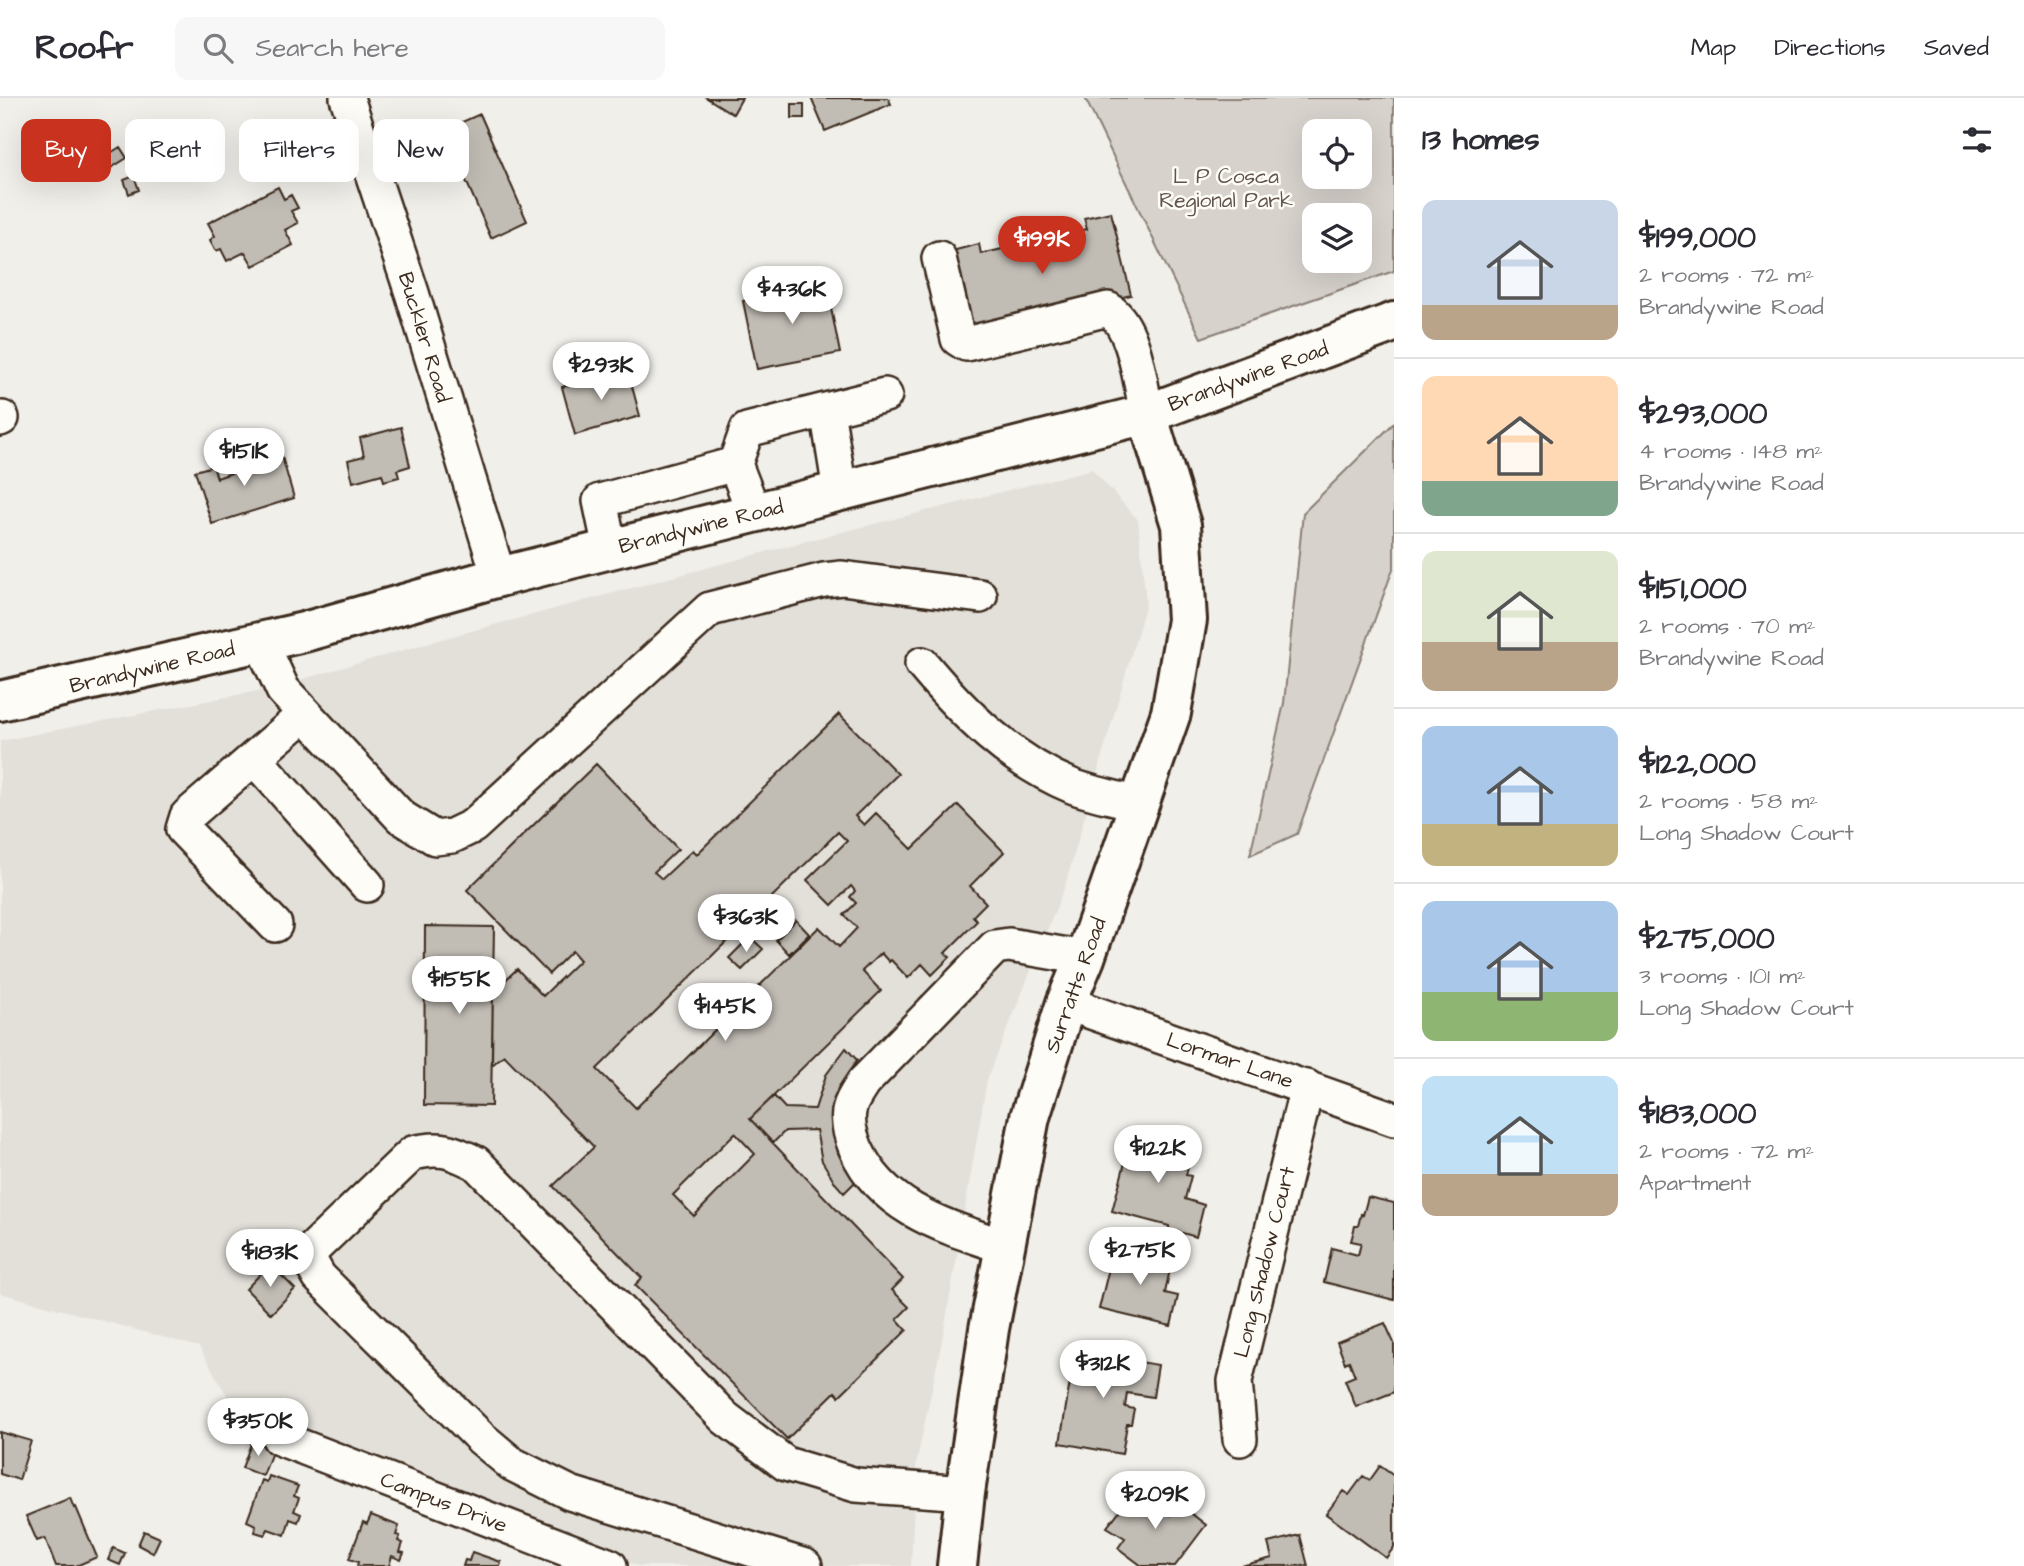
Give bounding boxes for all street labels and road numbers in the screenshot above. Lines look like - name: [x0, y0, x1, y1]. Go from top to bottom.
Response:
- street label: Buckler Road: [391, 269, 458, 406]
- street label: Brandywine Road: [1164, 334, 1333, 421]
- street label: Brandywine Road: [616, 492, 787, 563]
- street label: Brandywine Road: [67, 634, 238, 703]
- street label: Surratts Road: [1038, 913, 1113, 1057]
- street label: Lormar Lane: [1163, 1025, 1297, 1096]
- street label: Long Shadow Court: [1227, 1163, 1304, 1361]
- street label: Campus Drive: [376, 1465, 511, 1541]

